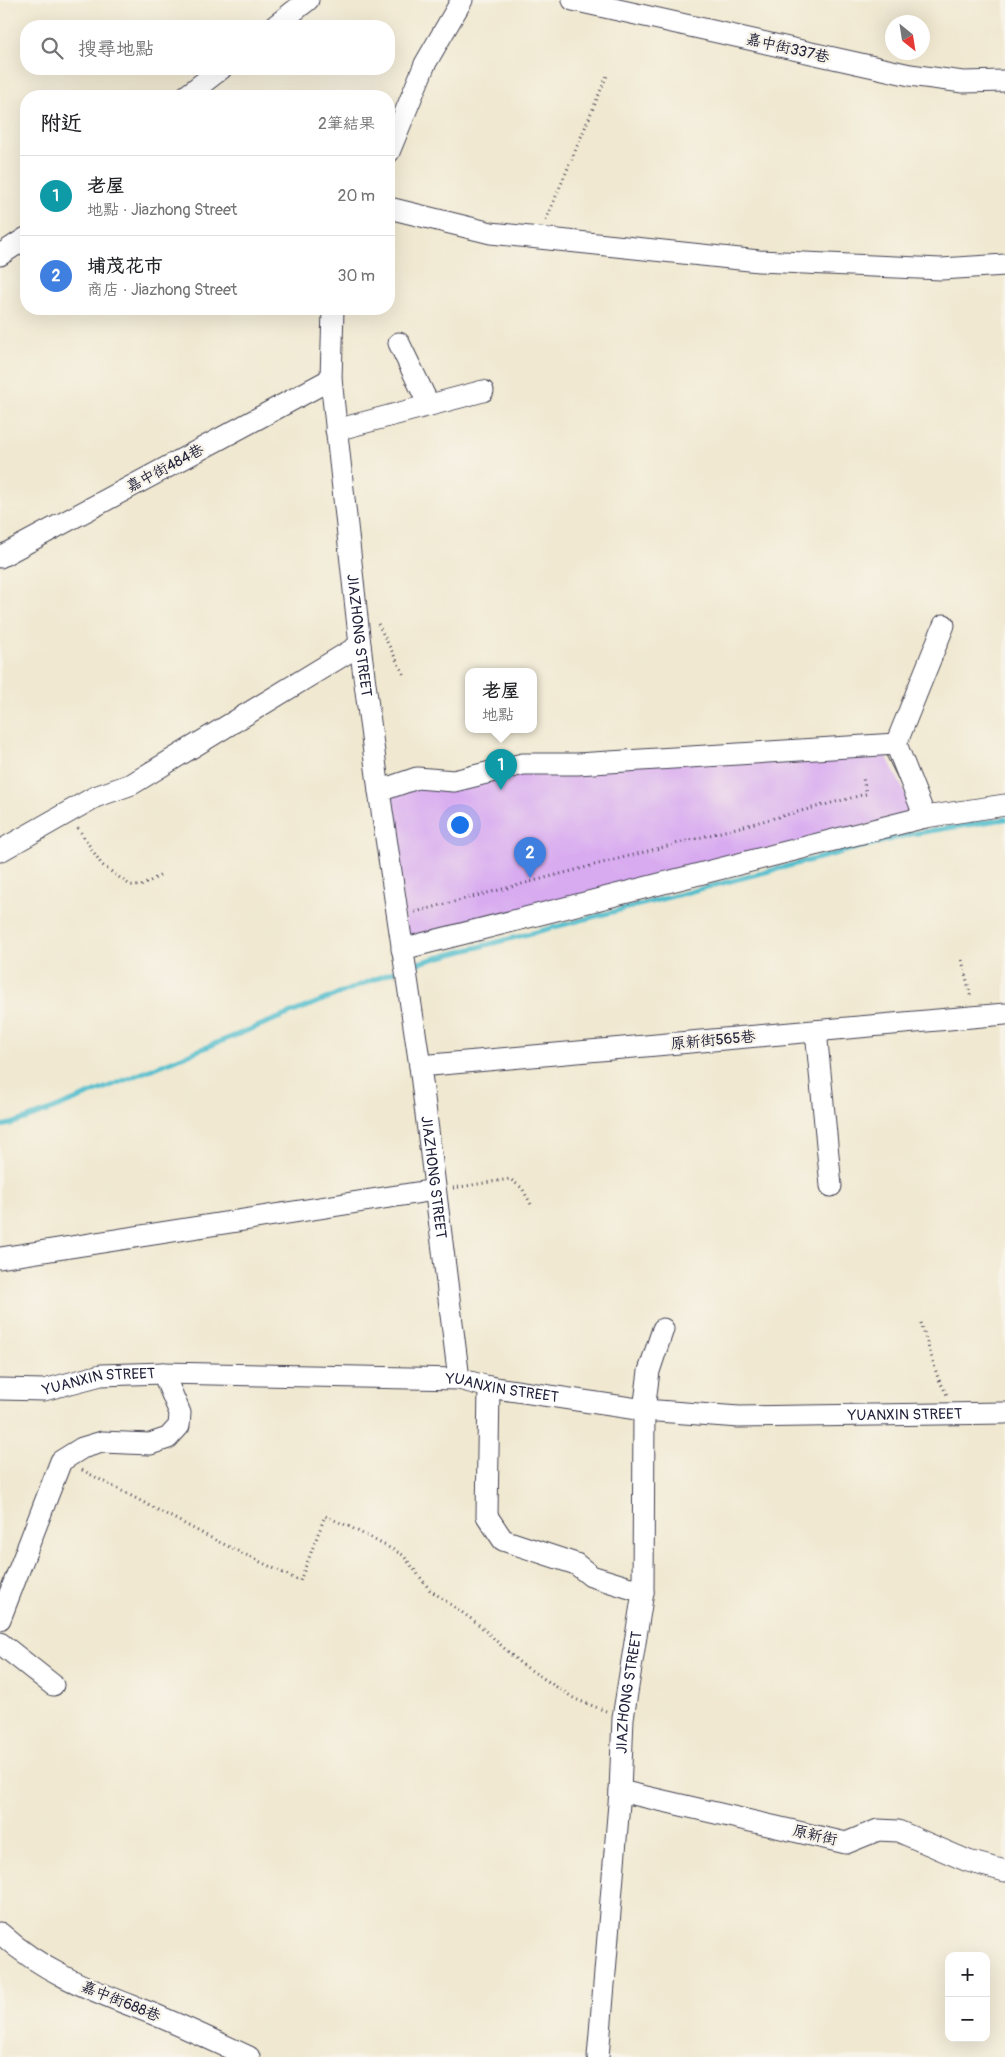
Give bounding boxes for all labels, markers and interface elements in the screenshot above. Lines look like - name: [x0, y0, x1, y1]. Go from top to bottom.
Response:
- north arrow: [885, 15, 930, 60]
- search box: [20, 20, 395, 75]
- street label: 嘉中街337巷: [744, 30, 831, 67]
- icon: search: [38, 34, 66, 62]
- text: 搜尋地點: [78, 37, 154, 61]
- text: 附近: [40, 110, 82, 137]
- text: 2筆結果: [318, 114, 375, 134]
- text: 老屋: [87, 174, 125, 198]
- text: 1: [53, 186, 59, 206]
- text: 20 m: [337, 186, 375, 206]
- text: 地點 · Jiazhong Street: [87, 200, 237, 220]
- text: 埔茂花市: [87, 254, 163, 278]
- text: 2: [52, 266, 60, 286]
- text: 30 m: [337, 266, 375, 286]
- text: 商店 · Jiazhong Street: [87, 280, 237, 300]
- street label: 嘉中街484巷: [123, 440, 207, 497]
- street label: JIAZHONG STREET: [342, 573, 376, 698]
- popup: [465, 668, 537, 733]
- text: 老屋: [482, 679, 520, 703]
- text: 地點: [482, 705, 514, 725]
- pin: 1: [485, 749, 517, 790]
- your location: [447, 812, 473, 838]
- pin: 2: [514, 837, 546, 878]
- street label: 原新街565巷: [670, 1027, 756, 1054]
- street label: JIAZHONG STREET: [416, 1115, 450, 1240]
- street label: YUANXIN STREET: [40, 1364, 156, 1400]
- street label: YUANXIN STREET: [445, 1369, 560, 1407]
- street label: YUANXIN STREET: [847, 1405, 962, 1425]
- street label: JIAZHONG STREET: [613, 1630, 647, 1754]
- street label: 原新街: [791, 1821, 839, 1850]
- map controls: [945, 1952, 990, 2042]
- button: +: [945, 1952, 990, 1997]
- street label: 嘉中街688巷: [78, 1977, 163, 2026]
- button: −: [945, 1997, 990, 2042]

